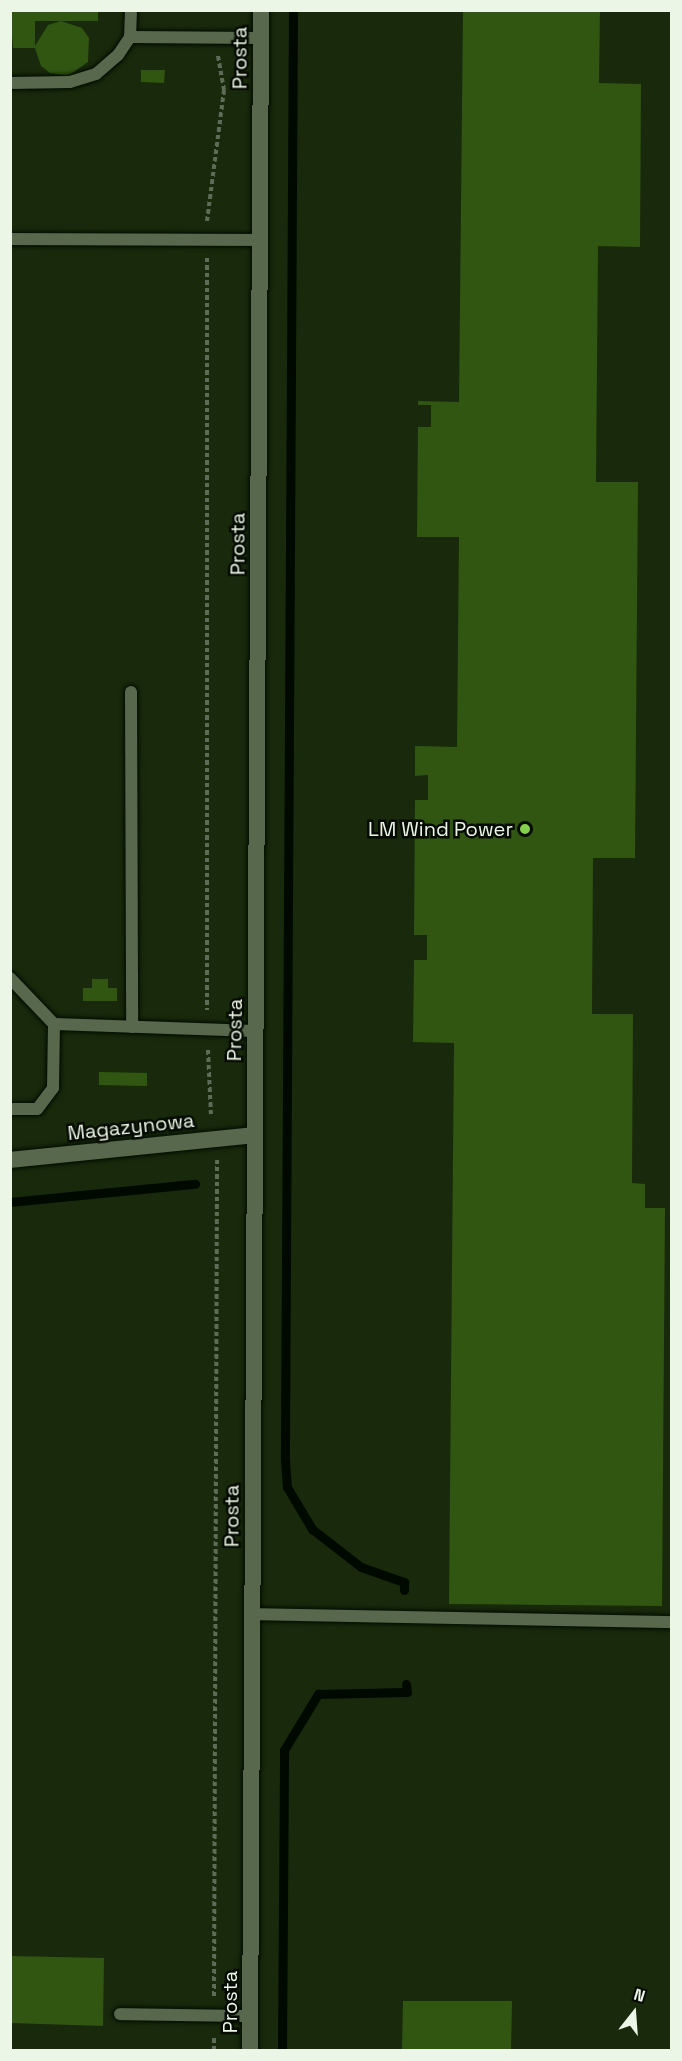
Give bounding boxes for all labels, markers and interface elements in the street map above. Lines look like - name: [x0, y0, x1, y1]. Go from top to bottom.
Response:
- street label: Prosta: [228, 27, 252, 89]
- street label: Prosta: [226, 513, 250, 575]
- place label: LM Wind Power: [368, 817, 513, 841]
- marker: LM Wind Power: [518, 822, 532, 836]
- street label: Prosta: [222, 999, 248, 1061]
- street label: Magazynowa: [66, 1108, 196, 1146]
- street label: Prosta: [220, 1485, 244, 1547]
- street label: Prosta: [218, 1971, 242, 2033]
- north arrow: [604, 1983, 664, 2043]
- text: N: [631, 1984, 648, 2007]

